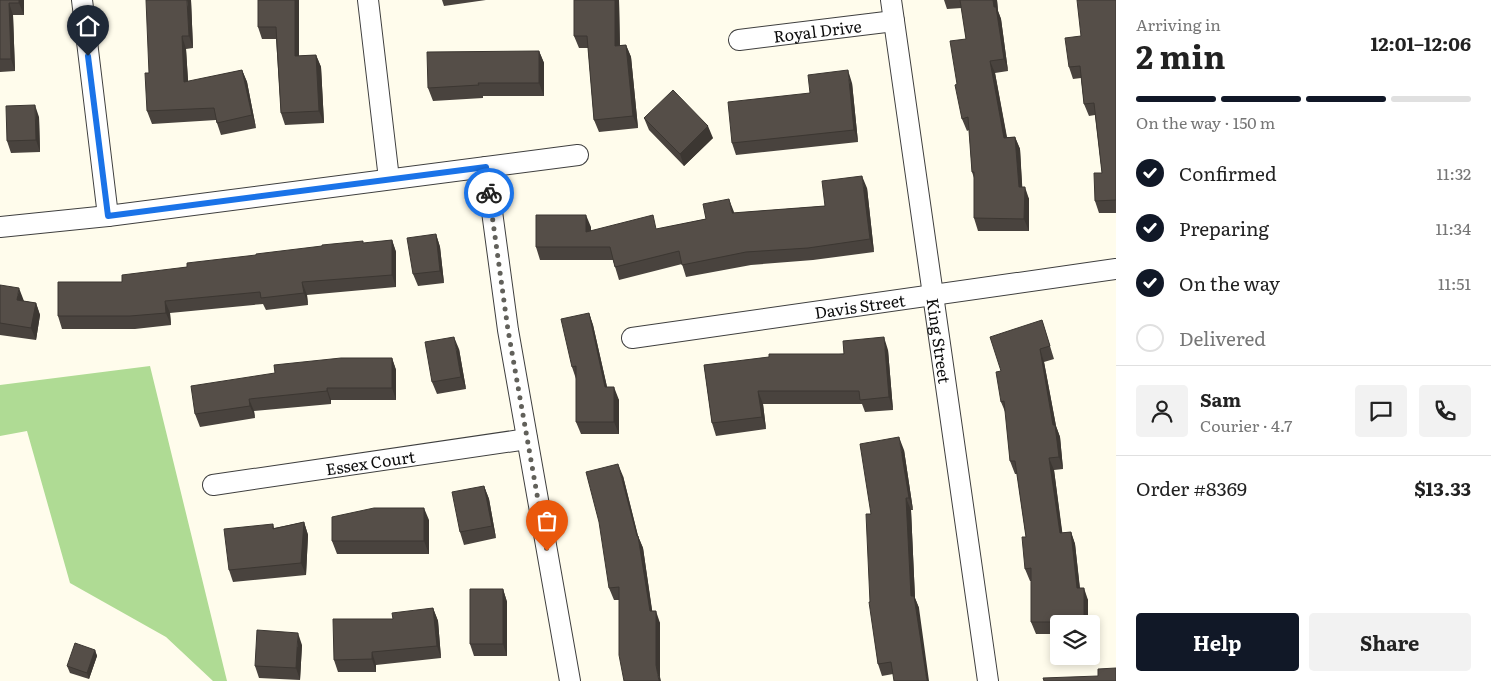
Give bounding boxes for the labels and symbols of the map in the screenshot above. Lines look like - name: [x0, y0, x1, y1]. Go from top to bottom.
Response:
- pin: [67, 5, 109, 56]
- street label: Royal Drive: [772, 13, 863, 48]
- courier: [464, 168, 514, 218]
- street label: Davis Street: [813, 287, 907, 324]
- street label: King Street: [922, 296, 958, 385]
- street label: Essex Court: [324, 443, 417, 480]
- pin: [526, 500, 568, 551]

